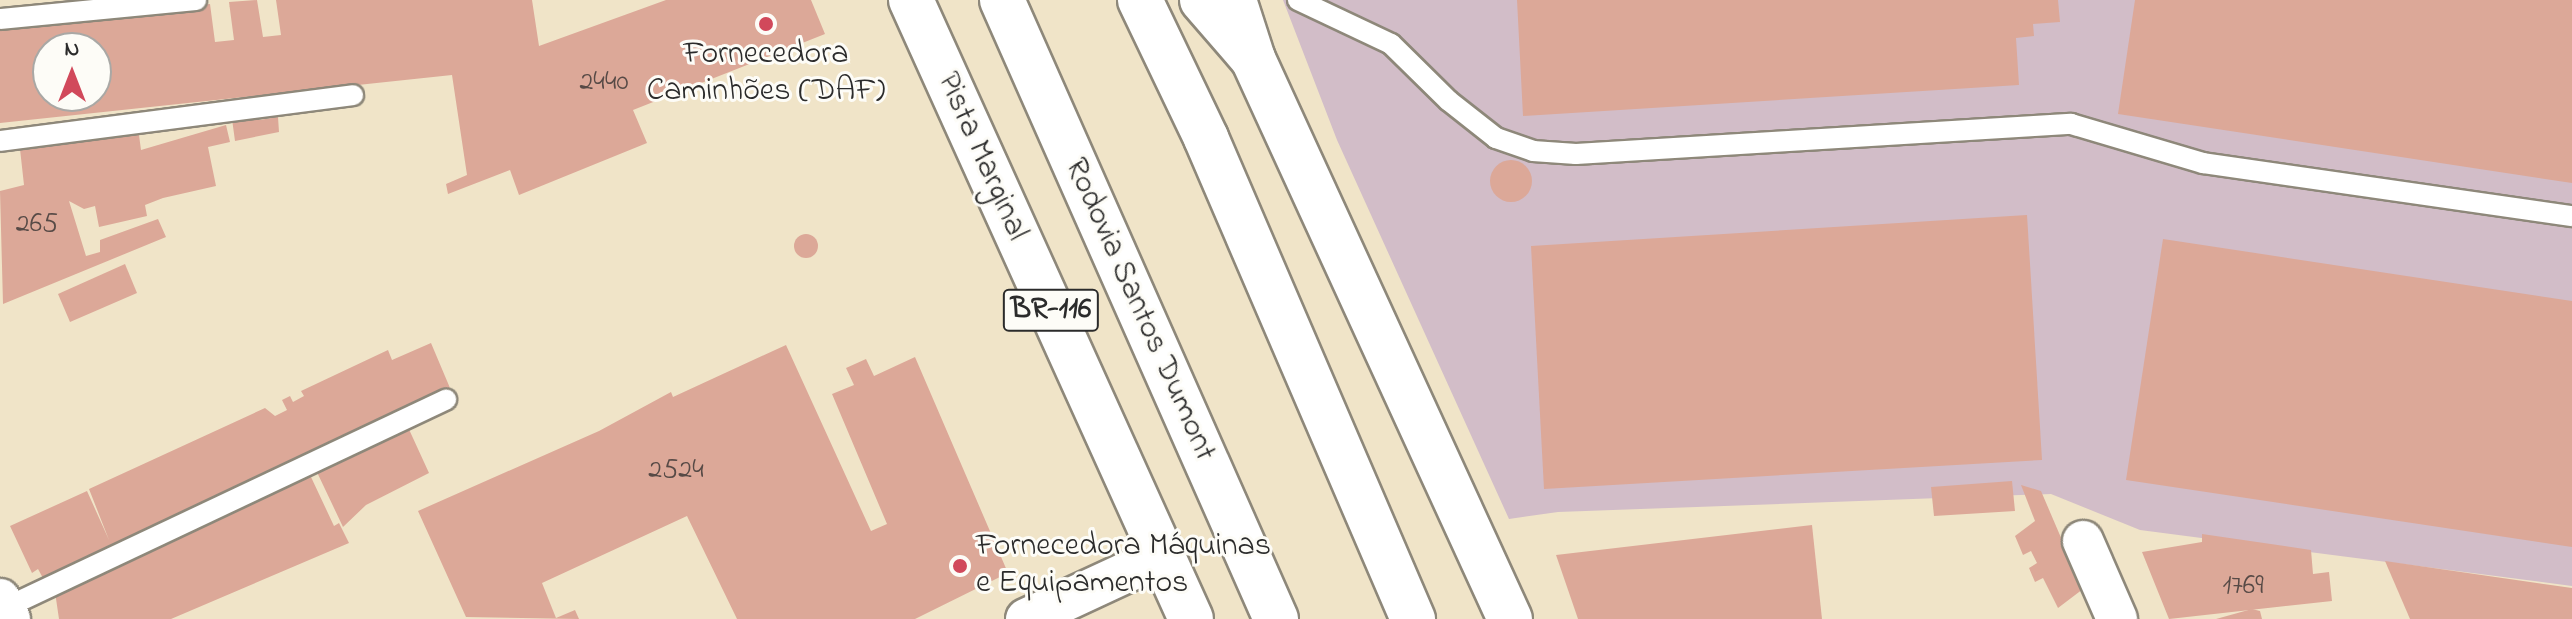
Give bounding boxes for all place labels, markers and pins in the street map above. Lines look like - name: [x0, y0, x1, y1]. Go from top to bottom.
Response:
- marker: Fornecedora Caminhões (DAF): [757, 15, 775, 33]
- place label: Fornecedora Caminhões (DAF): [647, 37, 885, 112]
- place label: Fornecedora Máquinas e Equipamentos: [976, 529, 1271, 604]
- marker: Fornecedora Máquinas e Equipamentos: [951, 557, 969, 575]

